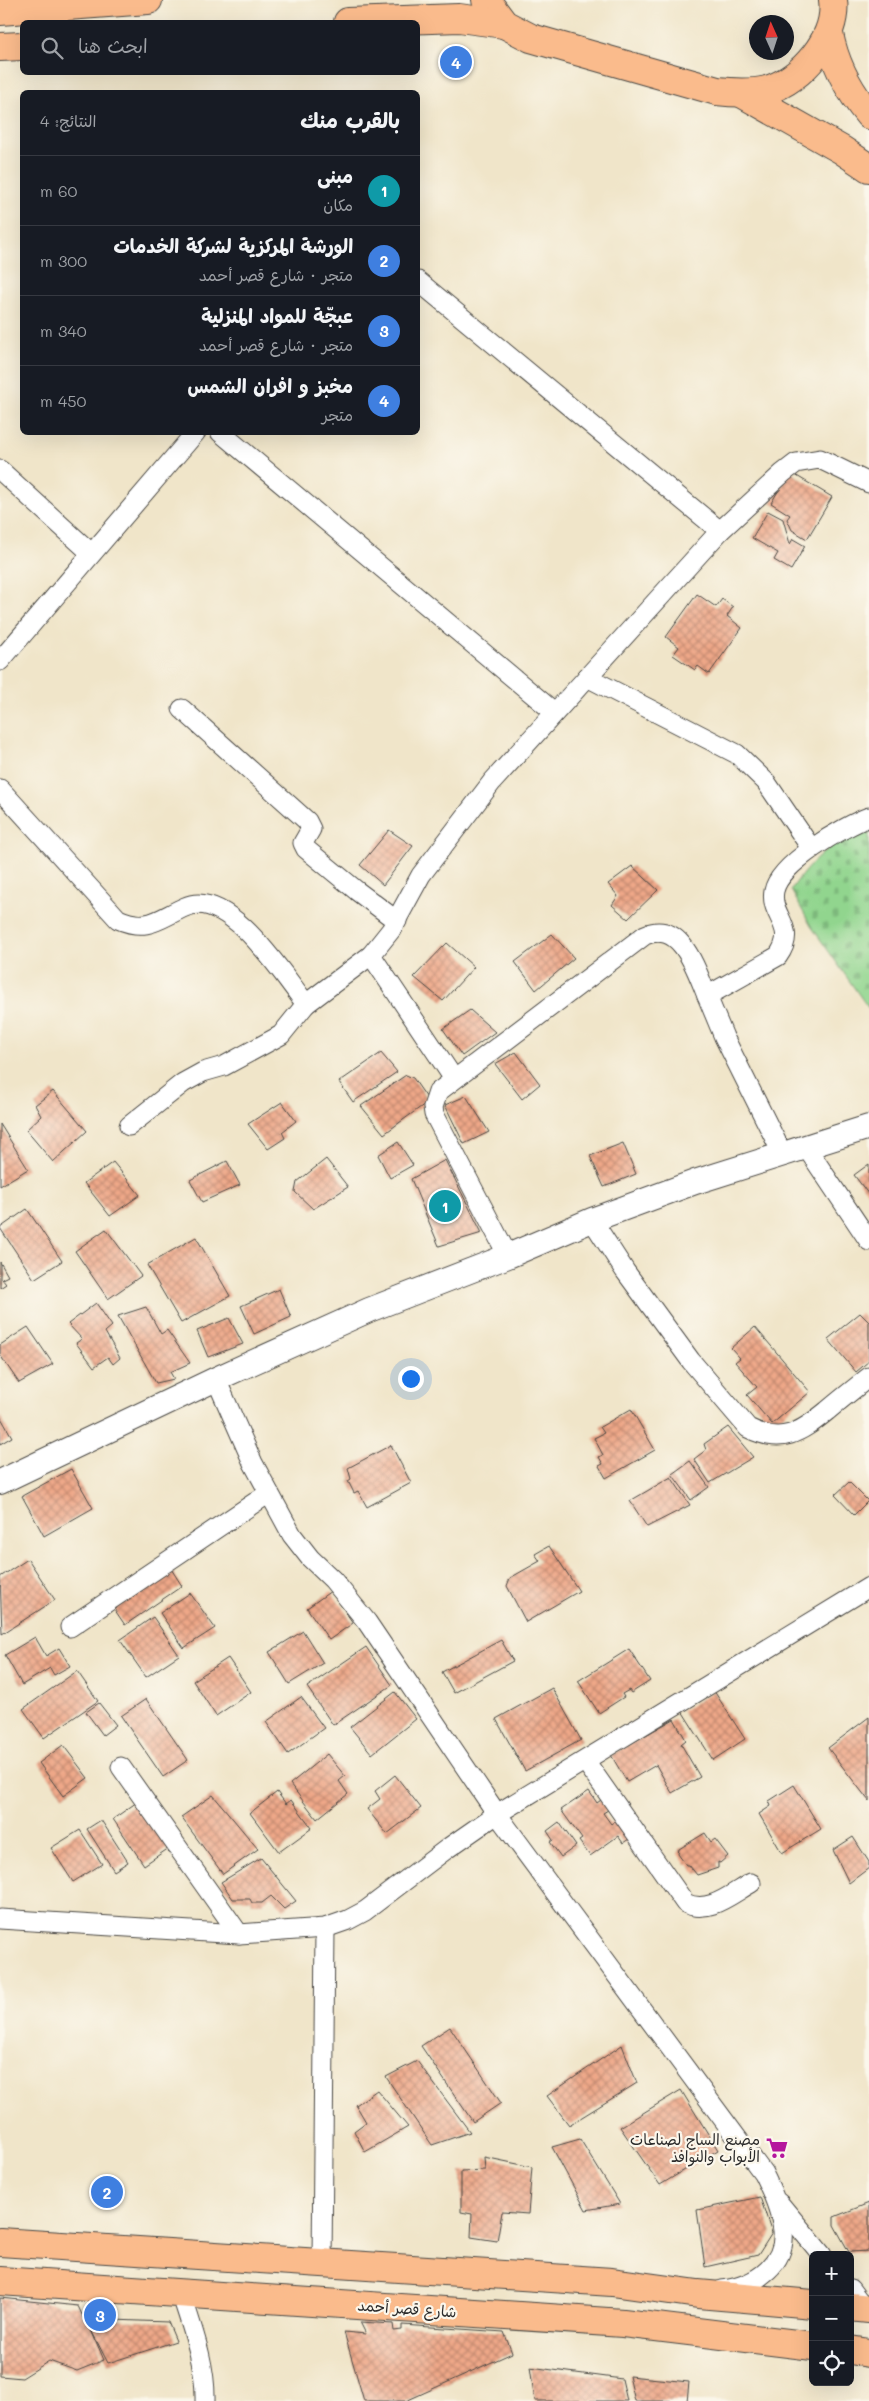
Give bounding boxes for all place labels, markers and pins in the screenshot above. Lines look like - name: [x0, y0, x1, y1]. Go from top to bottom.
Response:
- pin: 4: [440, 43, 472, 81]
- pin: 1: [429, 1187, 461, 1225]
- place label: مصنع الساج لصناعات الأبواب والنوافذ: [630, 2129, 760, 2167]
- supermarket icon: مصنع الساج لصناعات الأبواب والنوافذ: [764, 2135, 790, 2161]
- pin: 2: [91, 2173, 123, 2211]
- pin: 3: [84, 2296, 116, 2334]

